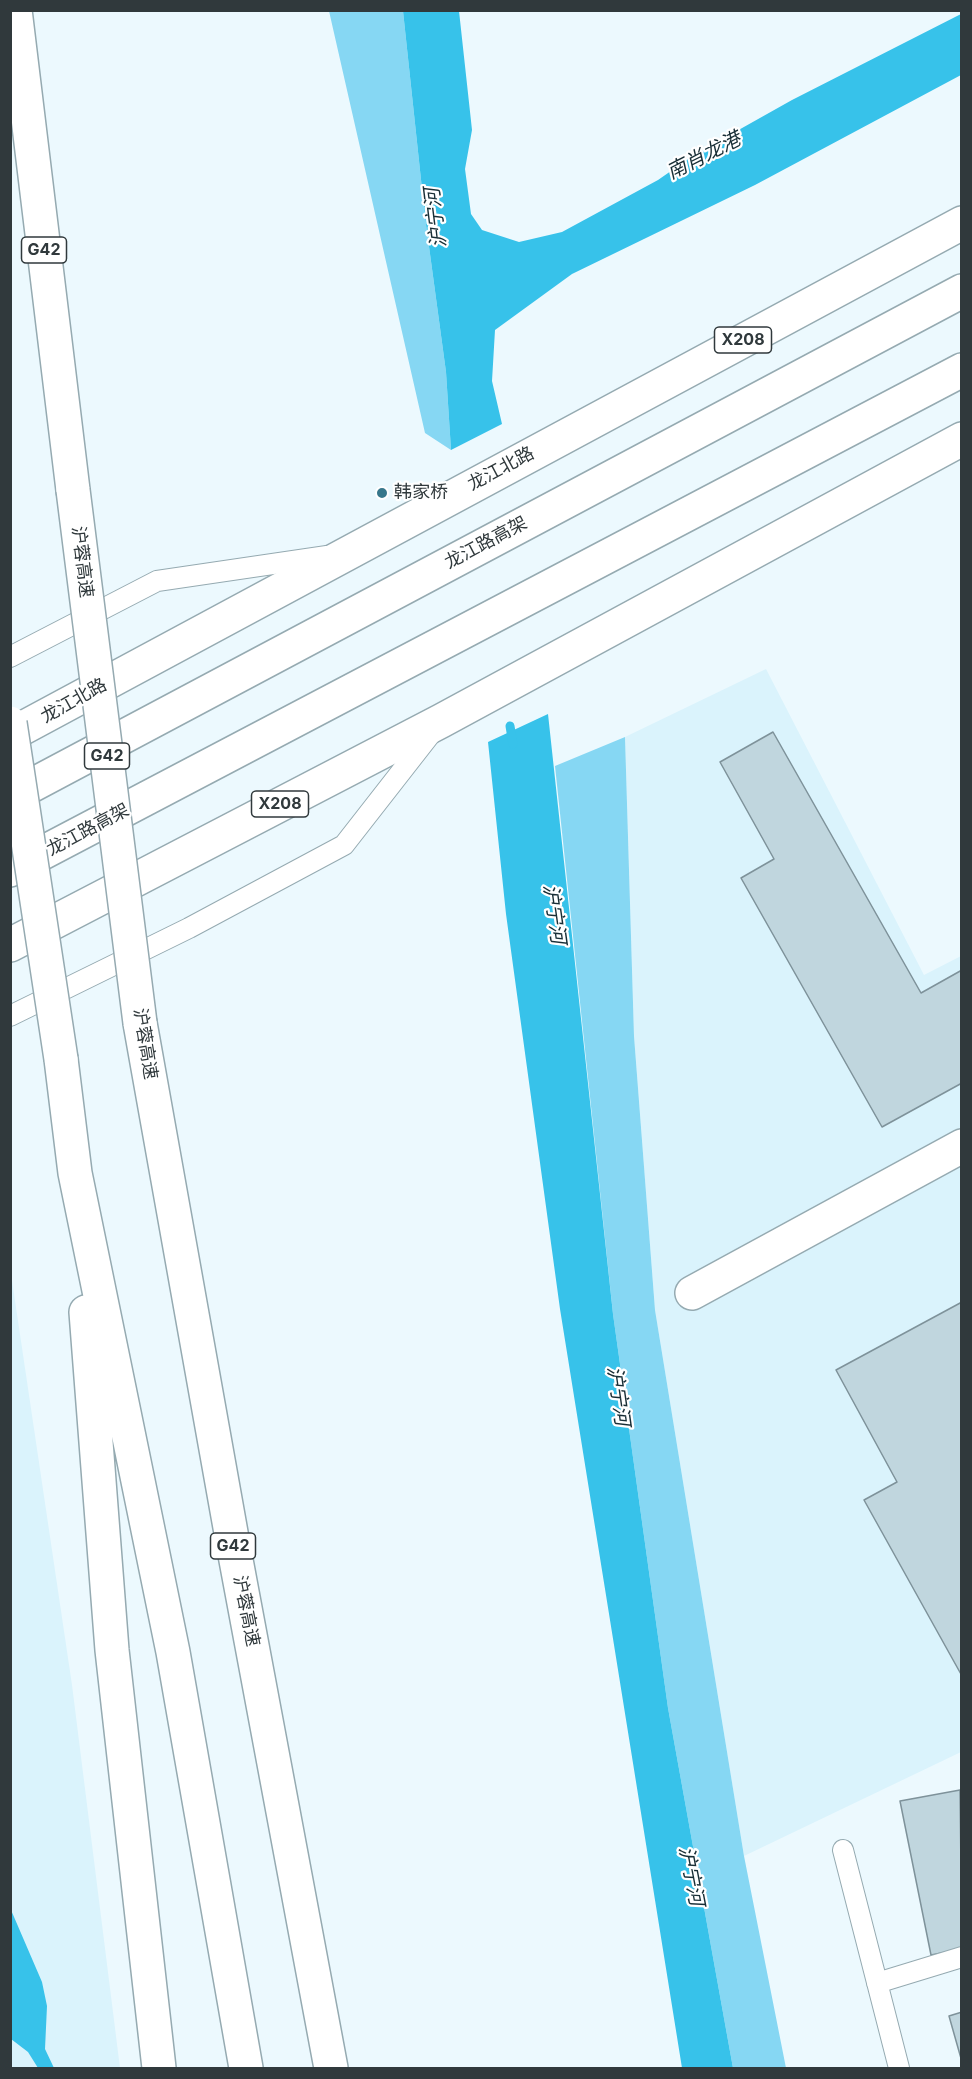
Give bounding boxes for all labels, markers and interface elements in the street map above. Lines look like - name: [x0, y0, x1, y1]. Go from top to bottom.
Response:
- water label: 南肖龙港: [663, 127, 745, 185]
- water label: 沪宁河: [420, 187, 452, 249]
- road number: G42: [22, 237, 66, 263]
- road number: X208: [714, 327, 771, 353]
- street label: 龙江北路: [464, 443, 538, 495]
- place label: 韩家桥: [394, 482, 448, 504]
- marker: 韩家桥: [375, 486, 389, 500]
- street label: 龙江路高架: [441, 512, 531, 574]
- street label: 沪蓉高速: [67, 525, 97, 599]
- street label: 龙江北路: [37, 674, 111, 728]
- road number: G42: [84, 743, 130, 769]
- road number: X208: [252, 791, 308, 817]
- street label: 龙江路高架: [43, 799, 133, 861]
- water label: 沪宁河: [538, 883, 570, 945]
- street label: 沪蓉高速: [129, 1007, 161, 1081]
- water label: 沪宁河: [602, 1365, 634, 1427]
- road number: G42: [210, 1533, 256, 1559]
- street label: 沪蓉高速: [229, 1574, 263, 1648]
- water label: 沪宁河: [673, 1844, 709, 1908]

